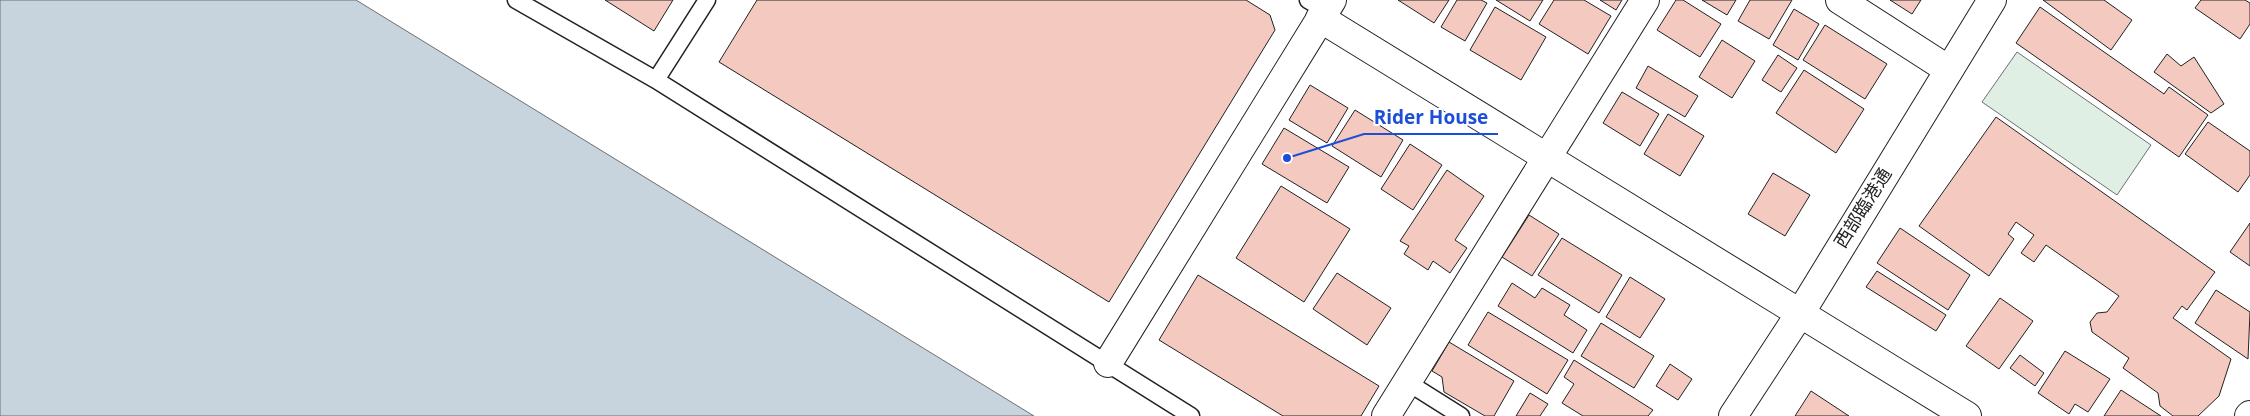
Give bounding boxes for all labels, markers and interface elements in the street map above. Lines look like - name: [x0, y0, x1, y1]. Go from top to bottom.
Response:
- callout: Rider House: [1364, 100, 1498, 134]
- text: Rider House: [1374, 104, 1488, 130]
- street label: 西部臨港通: [1828, 163, 1896, 252]

